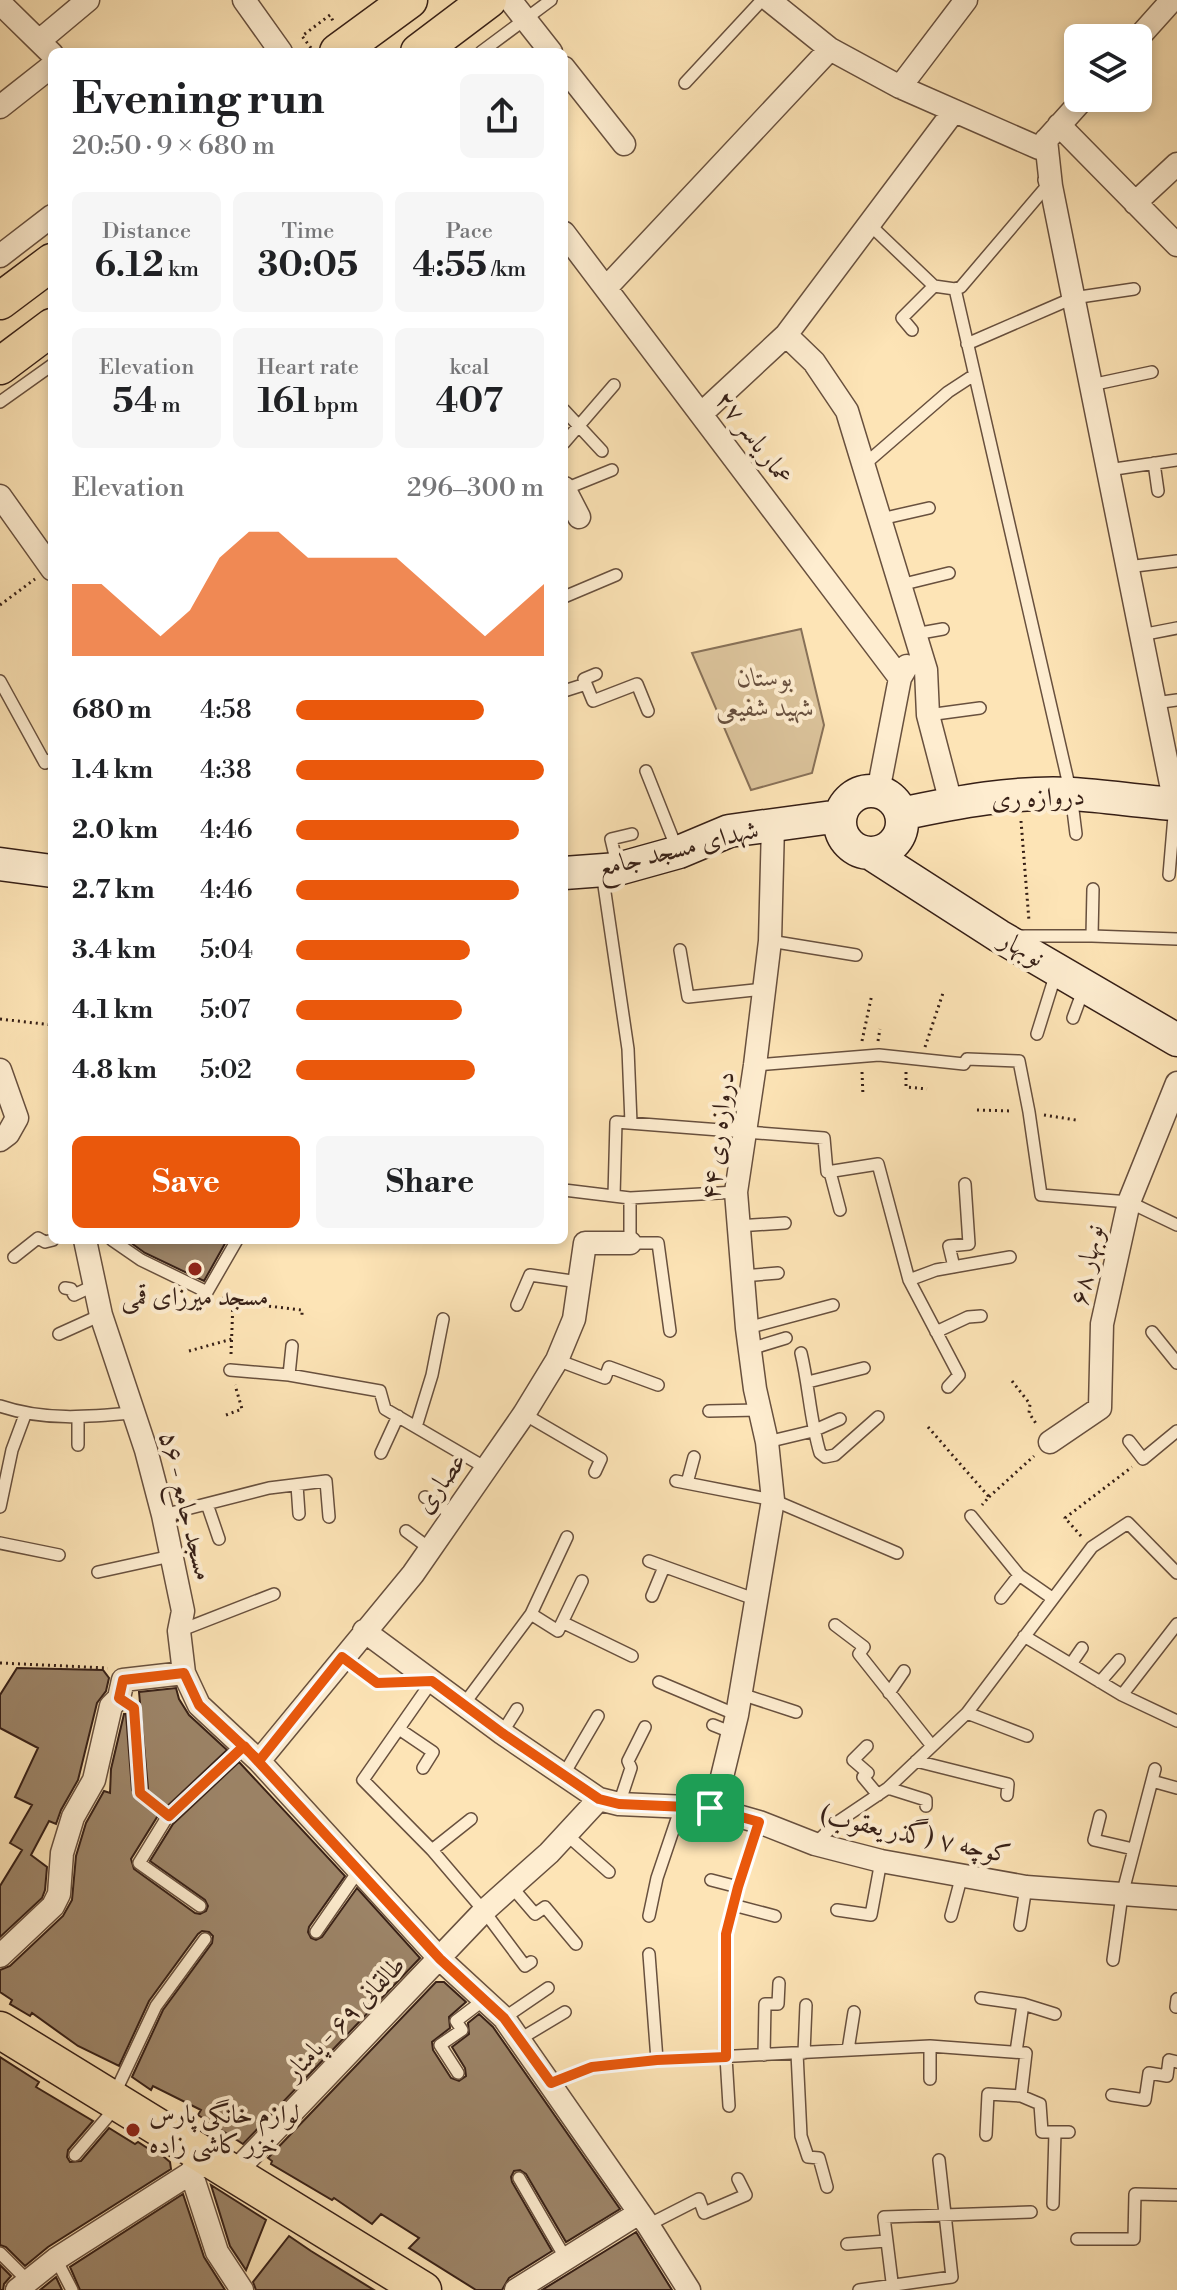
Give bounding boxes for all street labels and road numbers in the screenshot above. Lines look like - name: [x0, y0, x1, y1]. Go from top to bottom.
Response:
- street label: عمار یاسر ۲۷: [708, 384, 800, 492]
- street label: دروازه ری: [991, 780, 1085, 816]
- street label: شهدای مسجد جامع: [594, 814, 764, 891]
- street label: نوبهار: [991, 922, 1050, 974]
- street label: دروازه ری ۴۴: [694, 1070, 742, 1202]
- street label: نوبهار ۶۸: [1063, 1222, 1111, 1308]
- street label: ۵۶ - مسجد جامع: [145, 1428, 220, 1586]
- street label: عصاری: [408, 1446, 474, 1520]
- street label: کوچه ۷ (گذر یعقوب): [816, 1796, 1014, 1872]
- street label: طالقانی ۶۹ - پامنار: [276, 1949, 414, 2090]

